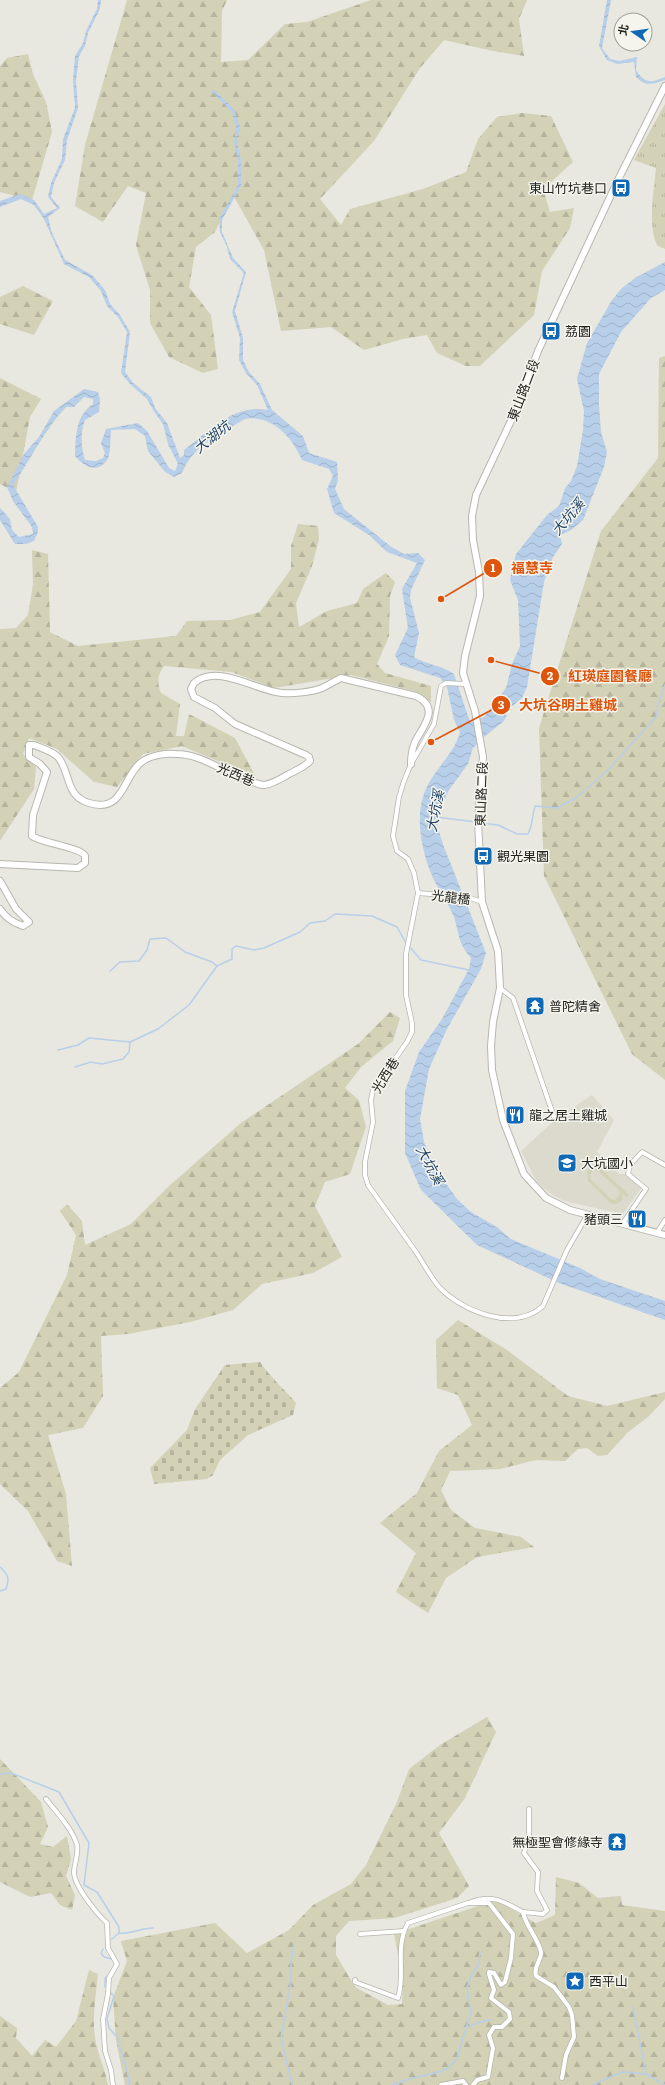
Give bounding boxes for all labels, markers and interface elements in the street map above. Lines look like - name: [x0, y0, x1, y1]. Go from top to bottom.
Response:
- north arrow: [613, 12, 653, 52]
- text: 北: [613, 22, 631, 37]
- bus stop icon: 東山竹坑巷口: [610, 177, 632, 199]
- place label: 東山竹坑巷口: [529, 178, 607, 197]
- bus stop icon: 荔園: [540, 320, 562, 342]
- place label: 荔園: [565, 321, 591, 340]
- street label: 東山路二段: [502, 356, 543, 424]
- water label: 大湖坑: [189, 414, 236, 457]
- water label: 大坑溪: [546, 492, 590, 539]
- callout: 福慧寺: [483, 555, 561, 581]
- text: 福慧寺: [511, 557, 553, 577]
- text: 1: [491, 558, 496, 576]
- callout: 紅瑛庭園餐廳: [540, 663, 660, 689]
- text: 紅瑛庭園餐廳: [568, 665, 652, 685]
- text: 2: [547, 666, 554, 684]
- callout: 大坑谷明土雞城: [491, 692, 625, 718]
- text: 大坑谷明土雞城: [519, 694, 617, 714]
- text: 3: [498, 695, 505, 713]
- street label: 光西巷: [215, 757, 258, 790]
- street label: 東山路二段: [470, 761, 491, 827]
- water label: 大坑溪: [420, 786, 448, 833]
- bus stop icon: 觀光果園: [472, 845, 494, 867]
- place label: 觀光果園: [497, 846, 549, 865]
- street label: 光龍橋: [431, 885, 472, 908]
- temple icon: 普陀精舍: [524, 995, 546, 1017]
- place label: 普陀精舍: [549, 996, 601, 1015]
- street label: 光西巷: [366, 1053, 403, 1096]
- restaurant icon: 龍之居土雞城: [504, 1104, 526, 1126]
- place label: 龍之居土雞城: [529, 1105, 607, 1124]
- water label: 大坑溪: [412, 1141, 451, 1190]
- school or university icon: 大坑國小: [556, 1152, 578, 1174]
- place label: 大坑國小: [581, 1153, 633, 1172]
- restaurant icon: 豬頭三: [626, 1208, 648, 1230]
- place label: 豬頭三: [584, 1209, 623, 1228]
- temple icon: 無極聖會修緣寺: [606, 1831, 628, 1853]
- place label: 無極聖會修緣寺: [512, 1832, 603, 1851]
- place icon: 西平山: [564, 1970, 586, 1992]
- place label: 西平山: [589, 1971, 628, 1990]

